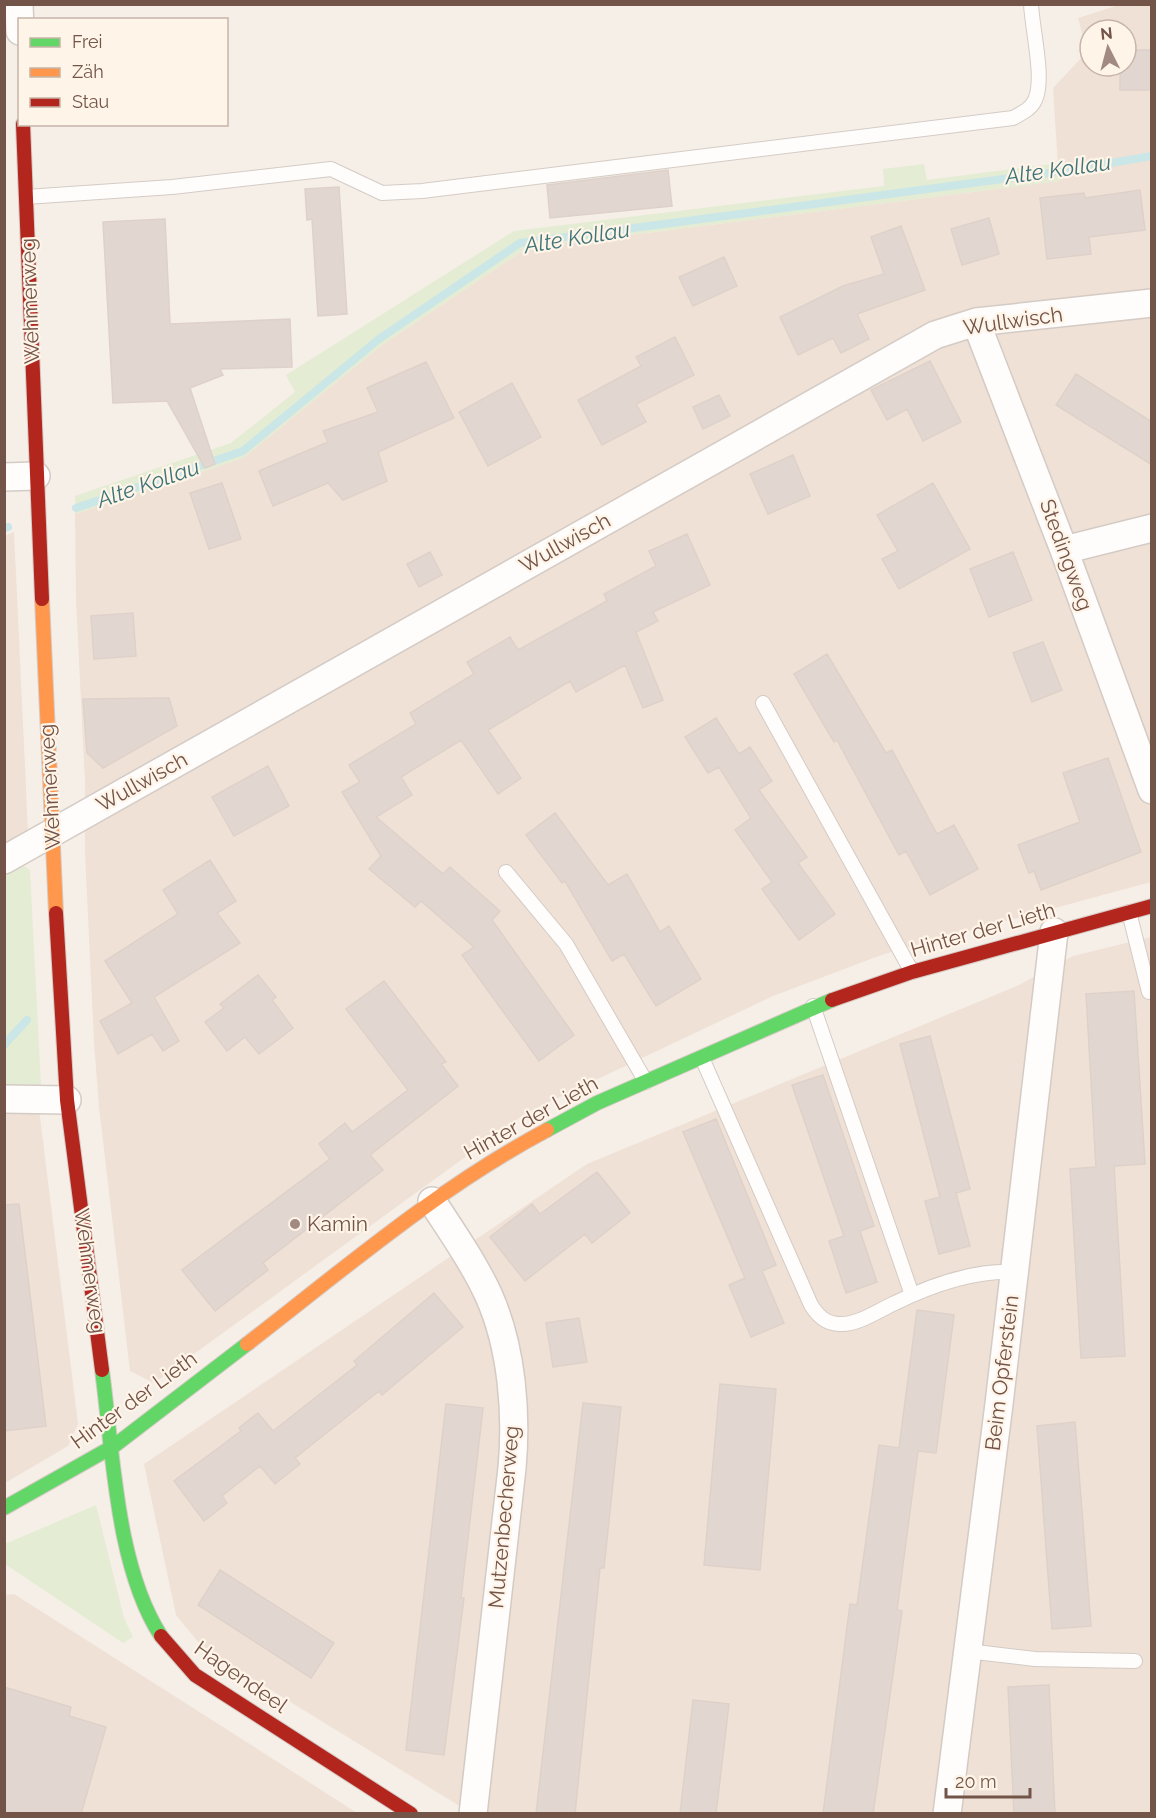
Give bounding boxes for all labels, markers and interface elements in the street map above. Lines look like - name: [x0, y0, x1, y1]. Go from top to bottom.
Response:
- legend: [18, 18, 228, 126]
- north arrow: [1078, 18, 1138, 78]
- text: N: [1099, 23, 1114, 44]
- text: Frei: [72, 31, 102, 52]
- text: Zäh: [72, 61, 104, 82]
- text: Stau: [72, 91, 109, 112]
- water label: Alte Kollau: [1002, 149, 1113, 189]
- water label: Alte Kollau: [521, 216, 632, 258]
- street label: Wehmerweg: [15, 238, 44, 364]
- street label: Wullwisch: [962, 301, 1064, 340]
- water label: Alte Kollau: [92, 453, 203, 513]
- street label: Stedingweg: [1035, 496, 1098, 614]
- street label: Wullwisch: [515, 507, 615, 578]
- street label: Wehmerweg: [34, 723, 65, 851]
- street label: Wullwisch: [92, 746, 192, 817]
- street label: Hinter der Lieth: [908, 897, 1058, 962]
- street label: Hinter der Lieth: [459, 1070, 602, 1165]
- street label: Wehmerweg: [69, 1207, 112, 1335]
- place label: Kamin: [307, 1211, 368, 1236]
- marker: Kamin: [288, 1217, 302, 1231]
- street label: Beim Opferstein: [980, 1294, 1023, 1452]
- street label: Hinter der Lieth: [66, 1346, 202, 1454]
- street label: Mutzenbecherweg: [483, 1425, 524, 1609]
- street label: Hagendeel: [190, 1635, 293, 1718]
- scale bar: [946, 1761, 1030, 1799]
- text: 20 m: [955, 1771, 997, 1792]

